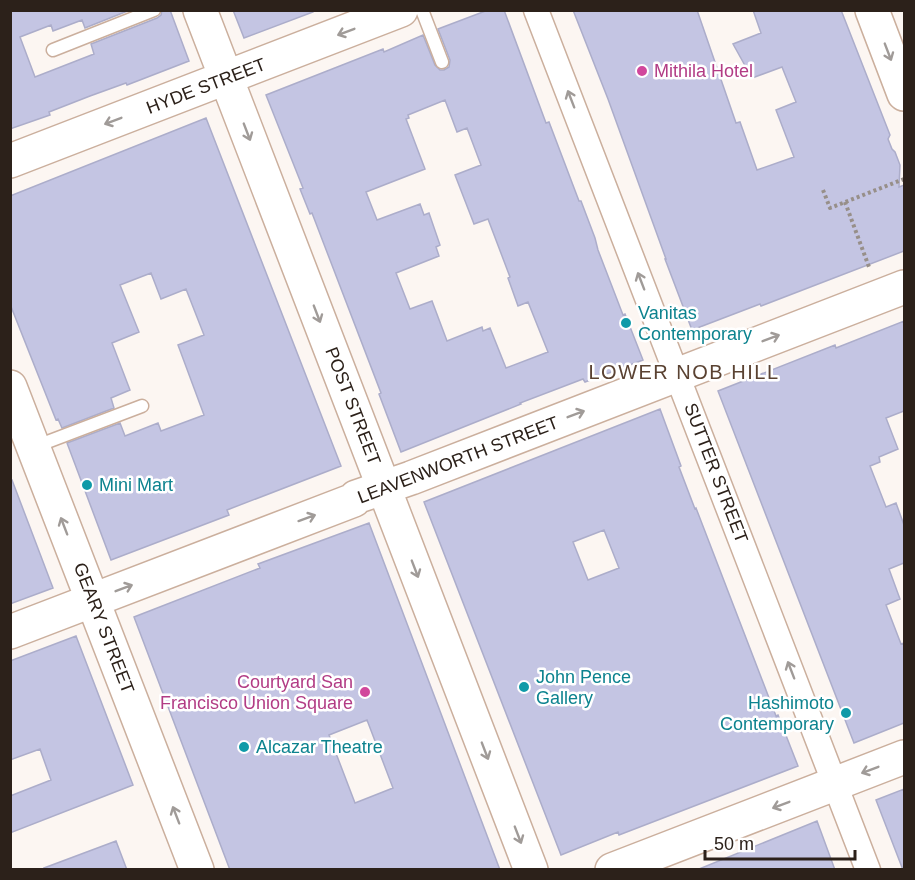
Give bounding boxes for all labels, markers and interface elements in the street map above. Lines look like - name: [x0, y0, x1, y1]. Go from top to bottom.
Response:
- one-way arrow: [337, 27, 356, 38]
- one-way arrow: [884, 42, 895, 61]
- street label: HYDE STREET: [144, 54, 268, 118]
- place label: Mithila Hotel: [654, 61, 753, 81]
- marker: Mithila Hotel: [635, 64, 649, 78]
- one-way arrow: [564, 90, 575, 109]
- one-way arrow: [104, 117, 123, 128]
- one-way arrow: [242, 123, 253, 141]
- one-way arrow: [635, 272, 646, 291]
- place label: Vanitas Contemporary: [638, 303, 752, 344]
- one-way arrow: [313, 305, 324, 323]
- marker: Vanitas Contemporary: [619, 316, 633, 330]
- one-way arrow: [761, 332, 780, 343]
- street label: POST STREET: [321, 344, 385, 468]
- district label: LOWER NOB HILL: [588, 361, 780, 383]
- street label: SUTTER STREET: [680, 400, 752, 546]
- one-way arrow: [566, 408, 585, 419]
- street label: LEAVENWORTH STREET: [355, 412, 561, 508]
- place label: Mini Mart: [99, 475, 173, 495]
- marker: Mini Mart: [80, 478, 94, 492]
- one-way arrow: [297, 512, 316, 523]
- one-way arrow: [58, 517, 69, 536]
- one-way arrow: [410, 559, 421, 578]
- street label: GEARY STREET: [70, 560, 138, 696]
- one-way arrow: [114, 582, 133, 593]
- one-way arrow: [785, 661, 796, 680]
- place label: John Pence Gallery: [536, 667, 631, 708]
- place label: Courtyard San Francisco Union Square: [160, 672, 353, 713]
- marker: John Pence Gallery: [517, 680, 531, 694]
- marker: Courtyard San Francisco Union Square: [358, 685, 372, 699]
- place label: Hashimoto Contemporary: [720, 693, 834, 734]
- marker: Hashimoto Contemporary: [839, 706, 853, 720]
- place label: Alcazar Theatre: [256, 737, 383, 757]
- marker: Alcazar Theatre: [237, 740, 251, 754]
- one-way arrow: [481, 741, 492, 760]
- one-way arrow: [861, 765, 880, 776]
- one-way arrow: [772, 800, 790, 811]
- one-way arrow: [169, 806, 180, 825]
- scale bar: [705, 823, 855, 861]
- one-way arrow: [513, 825, 524, 844]
- text: 50 m: [714, 834, 754, 854]

